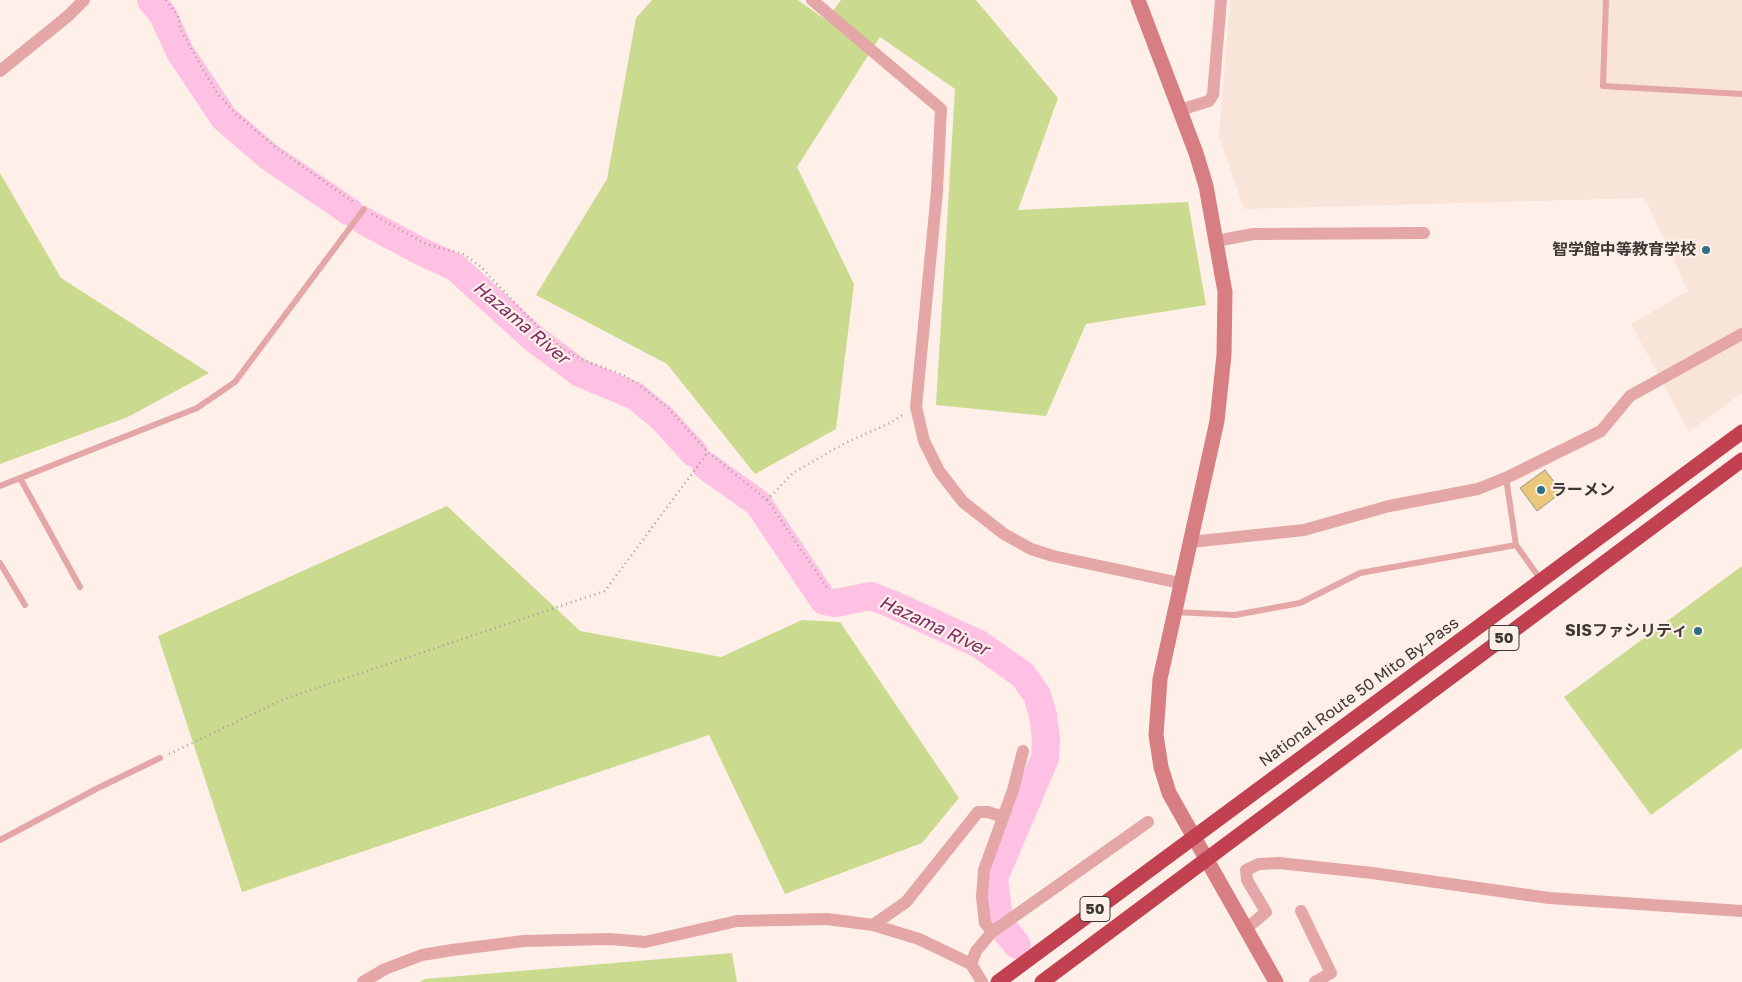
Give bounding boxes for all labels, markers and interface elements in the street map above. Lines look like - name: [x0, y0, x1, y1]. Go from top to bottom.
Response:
- place label: 智学館中等教育学校: [1552, 240, 1696, 260]
- marker: 智学館中等教育学校: [1700, 244, 1712, 256]
- water label: Hazama River: [469, 277, 573, 369]
- place label: ラーメン: [1551, 480, 1615, 500]
- marker: ラーメン: [1535, 484, 1547, 496]
- water label: Hazama River: [876, 591, 992, 661]
- street label: National Route 50 Mito By-Pass: [1256, 613, 1462, 771]
- place label: SISファシリティ: [1565, 621, 1688, 641]
- marker: SISファシリティ: [1692, 625, 1704, 637]
- road number: 50: [1489, 626, 1519, 650]
- road number: 50: [1080, 896, 1110, 922]

